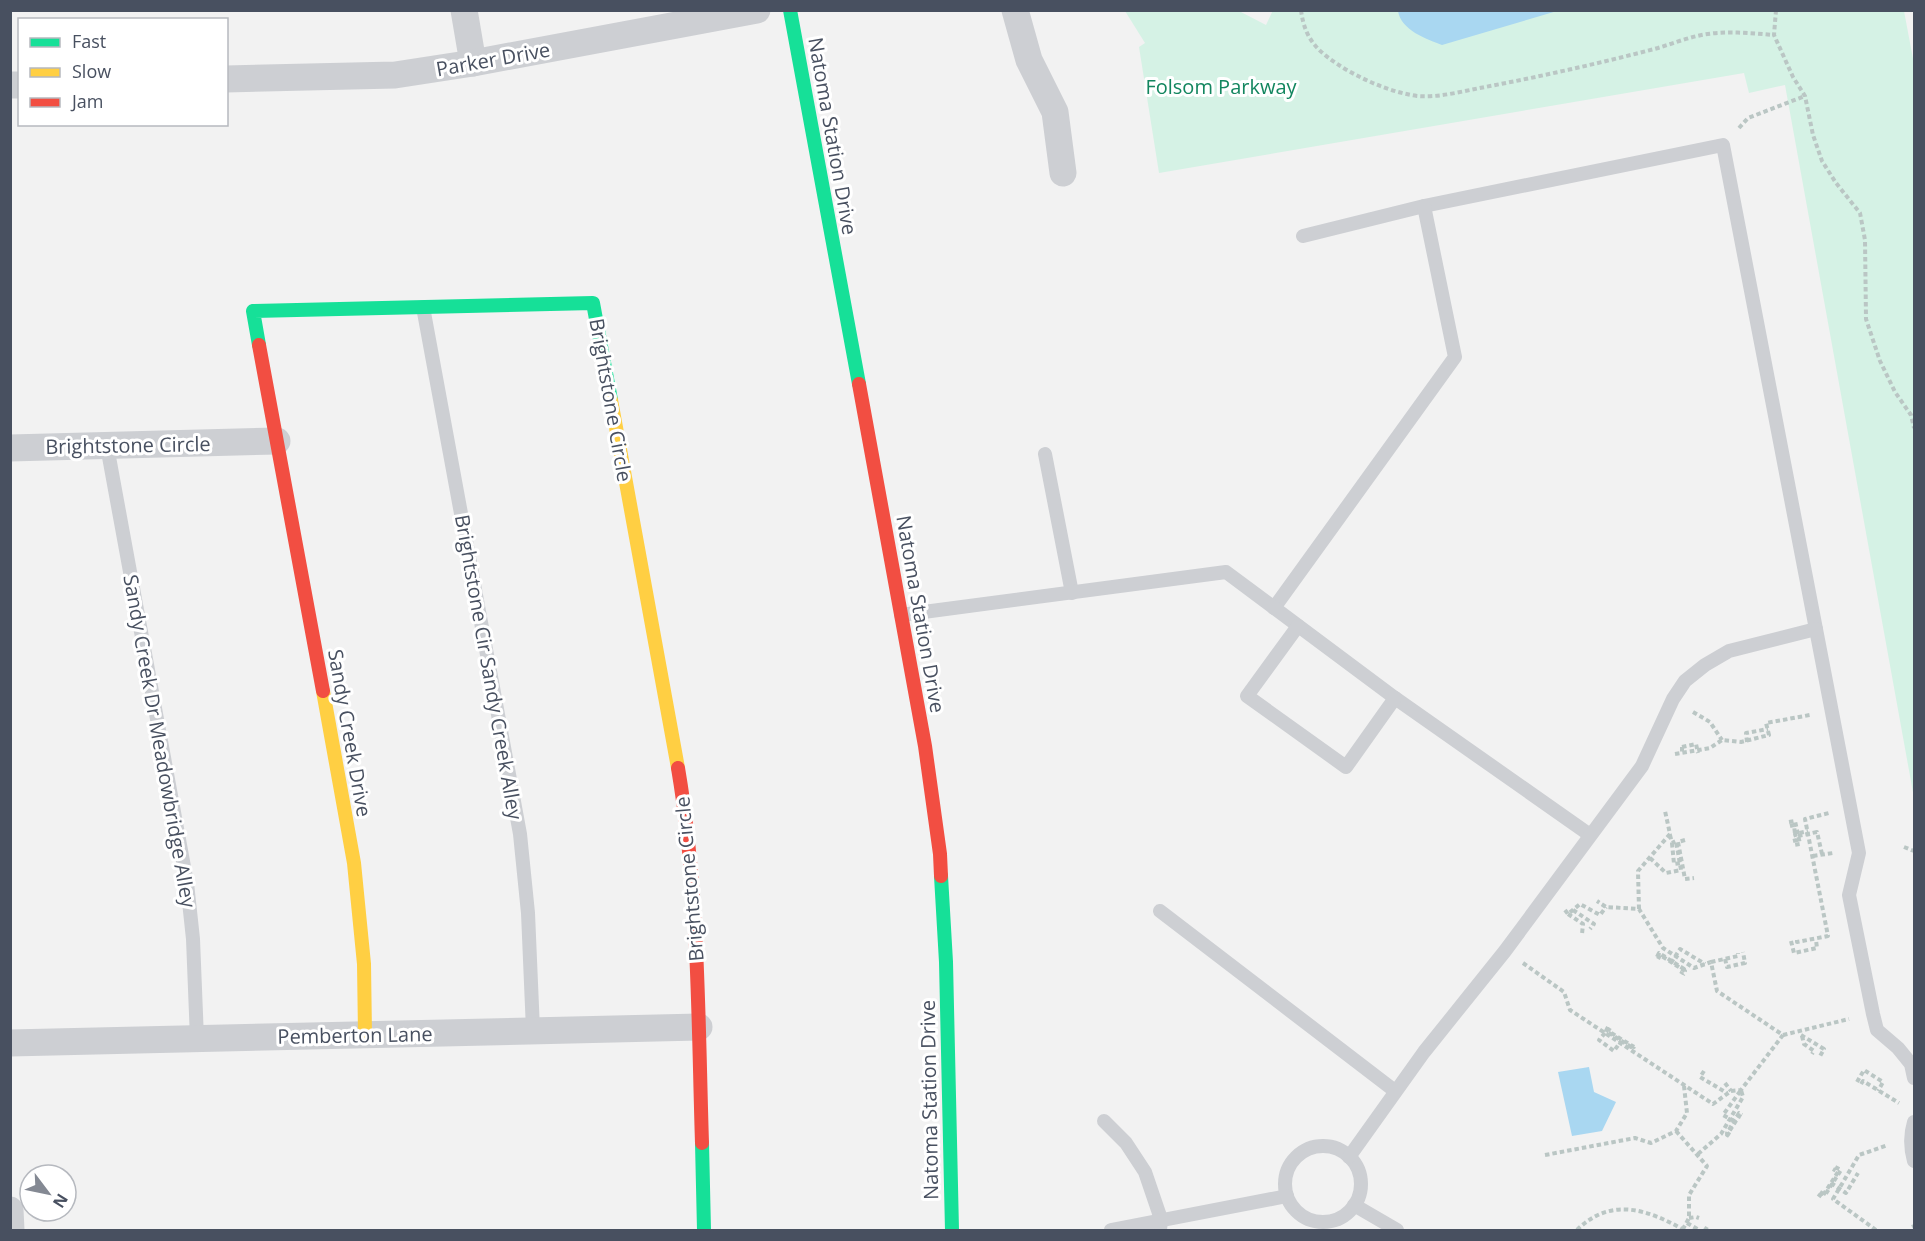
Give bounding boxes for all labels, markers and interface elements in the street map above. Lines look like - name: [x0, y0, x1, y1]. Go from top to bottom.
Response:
- legend: [18, 18, 228, 126]
- text: Fast: [72, 29, 106, 53]
- street label: Natoma Station Drive: [802, 35, 864, 237]
- street label: Parker Drive: [434, 36, 552, 82]
- text: Slow: [72, 59, 111, 83]
- park label: Folsom Parkway: [1145, 73, 1298, 100]
- text: Jam: [70, 89, 104, 113]
- street label: Brightstone Circle: [583, 316, 639, 484]
- street label: Brightstone Circle: [45, 430, 211, 460]
- street label: Brightstone Cir Sandy Creek Alley: [449, 512, 529, 823]
- street label: Natoma Station Drive: [890, 513, 952, 715]
- street label: Sandy Creek Dr Meadowbridge Alley: [117, 572, 203, 911]
- street label: Sandy Creek Drive: [322, 647, 378, 819]
- street label: Brightstone Circle: [668, 795, 710, 963]
- street label: Natoma Station Drive: [914, 1000, 944, 1200]
- street label: Pemberton Lane: [277, 1020, 433, 1050]
- north arrow: [18, 1163, 78, 1223]
- text: N: [48, 1190, 73, 1212]

